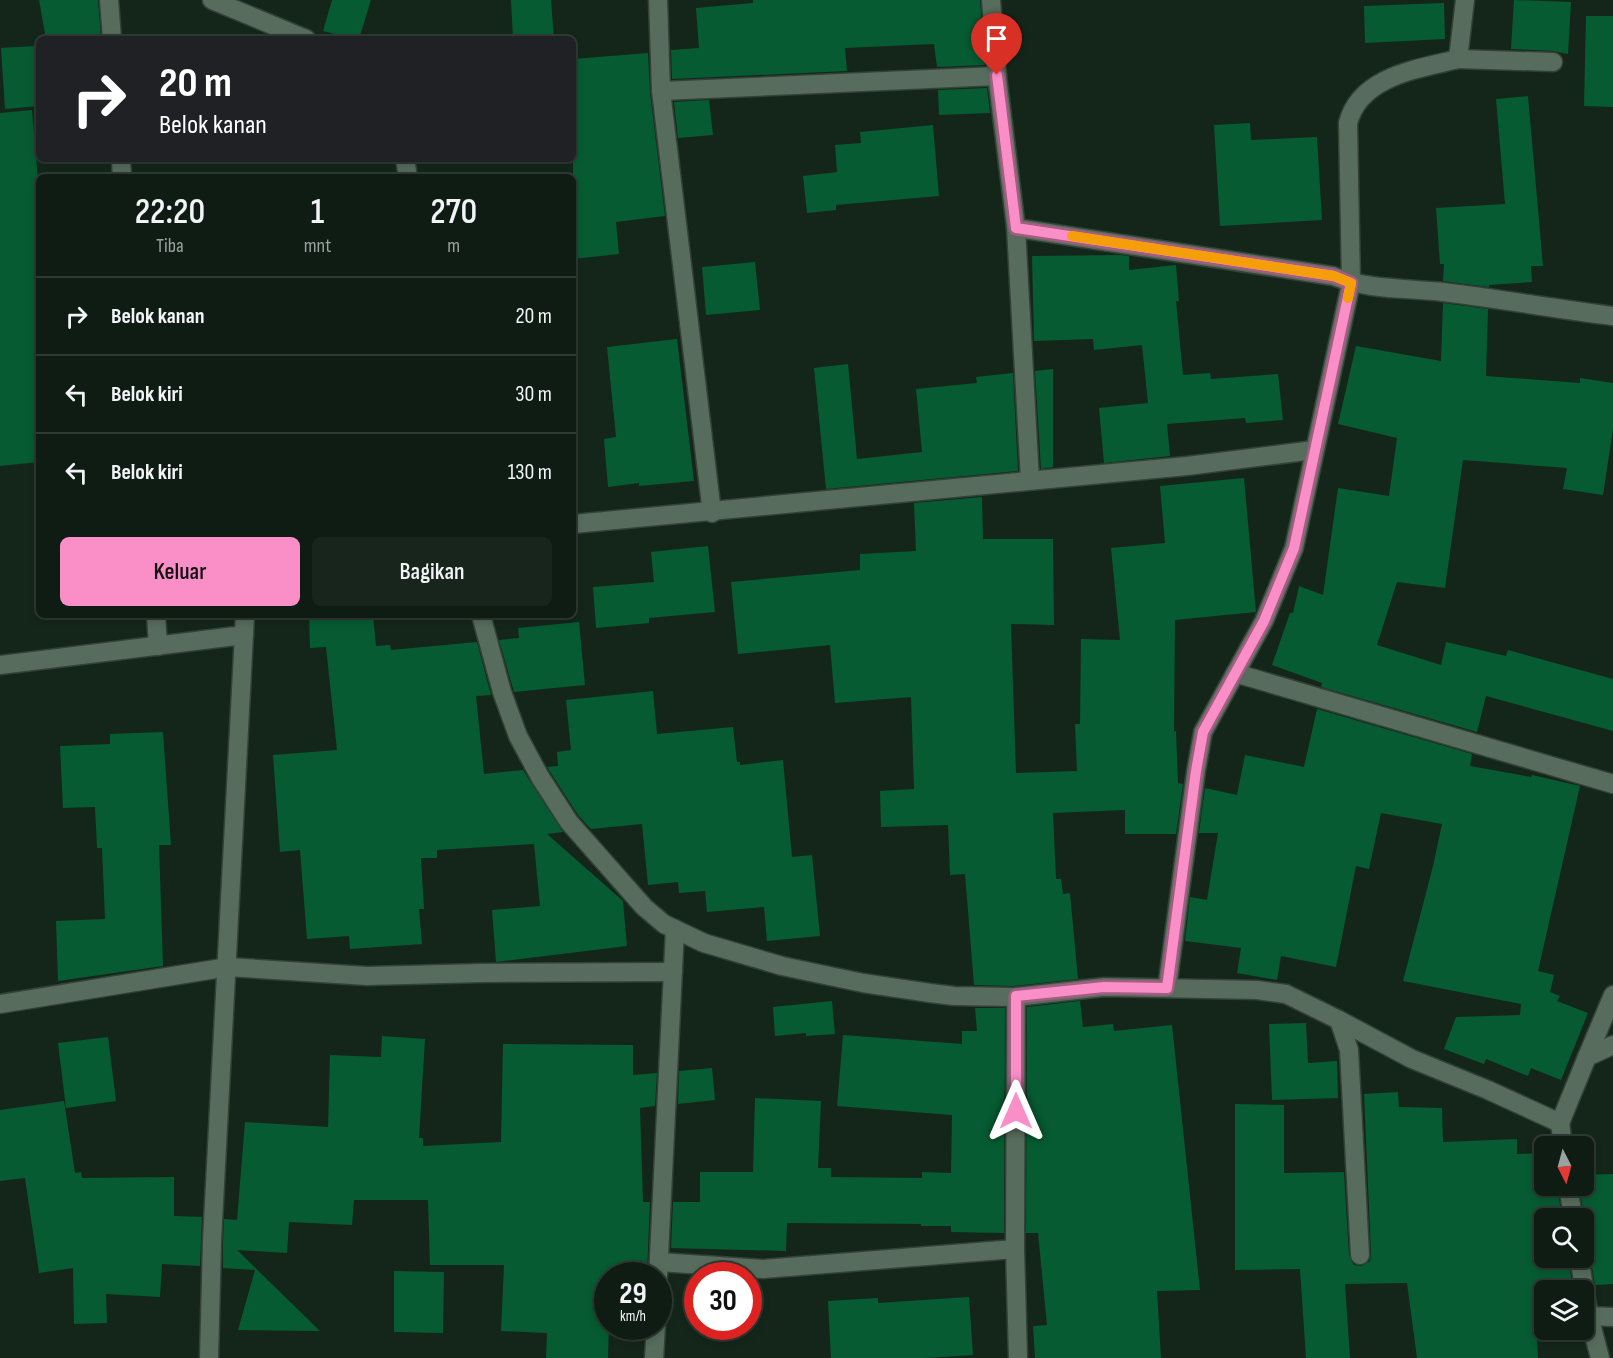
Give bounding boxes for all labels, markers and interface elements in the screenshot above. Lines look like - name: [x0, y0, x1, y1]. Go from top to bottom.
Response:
- pin: [971, 13, 1022, 75]
- icon: arrive: [980, 22, 1013, 55]
- text: 20 m: [159, 58, 232, 109]
- icon: right: [60, 60, 138, 138]
- text: Belok kanan: [159, 109, 267, 141]
- text: 22:20: [135, 191, 205, 234]
- text: 1: [311, 191, 324, 234]
- text: 270: [430, 191, 477, 234]
- text: Tiba: [156, 234, 184, 258]
- text: mnt: [304, 234, 331, 258]
- text: m: [447, 234, 460, 258]
- icon: right: [60, 300, 93, 333]
- text: Belok kanan: [111, 303, 204, 330]
- text: 20 m: [516, 303, 552, 330]
- icon: left: [60, 378, 93, 411]
- text: Belok kiri: [111, 381, 183, 408]
- text: 30 m: [515, 381, 552, 408]
- icon: left: [60, 456, 93, 489]
- text: Belok kiri: [111, 459, 183, 486]
- text: 130 m: [508, 459, 552, 486]
- button: Keluar: [60, 537, 300, 606]
- button: Bagikan: [312, 537, 552, 606]
- position arrow: [984, 1079, 1048, 1143]
- north arrow: [1534, 1136, 1594, 1196]
- map controls: [1534, 1136, 1594, 1340]
- button: search: [1534, 1208, 1594, 1268]
- speed limit sign: 30: [684, 1262, 762, 1340]
- text: 29: [619, 1276, 647, 1312]
- button: layers: [1534, 1280, 1594, 1340]
- text: km/h: [620, 1307, 646, 1326]

